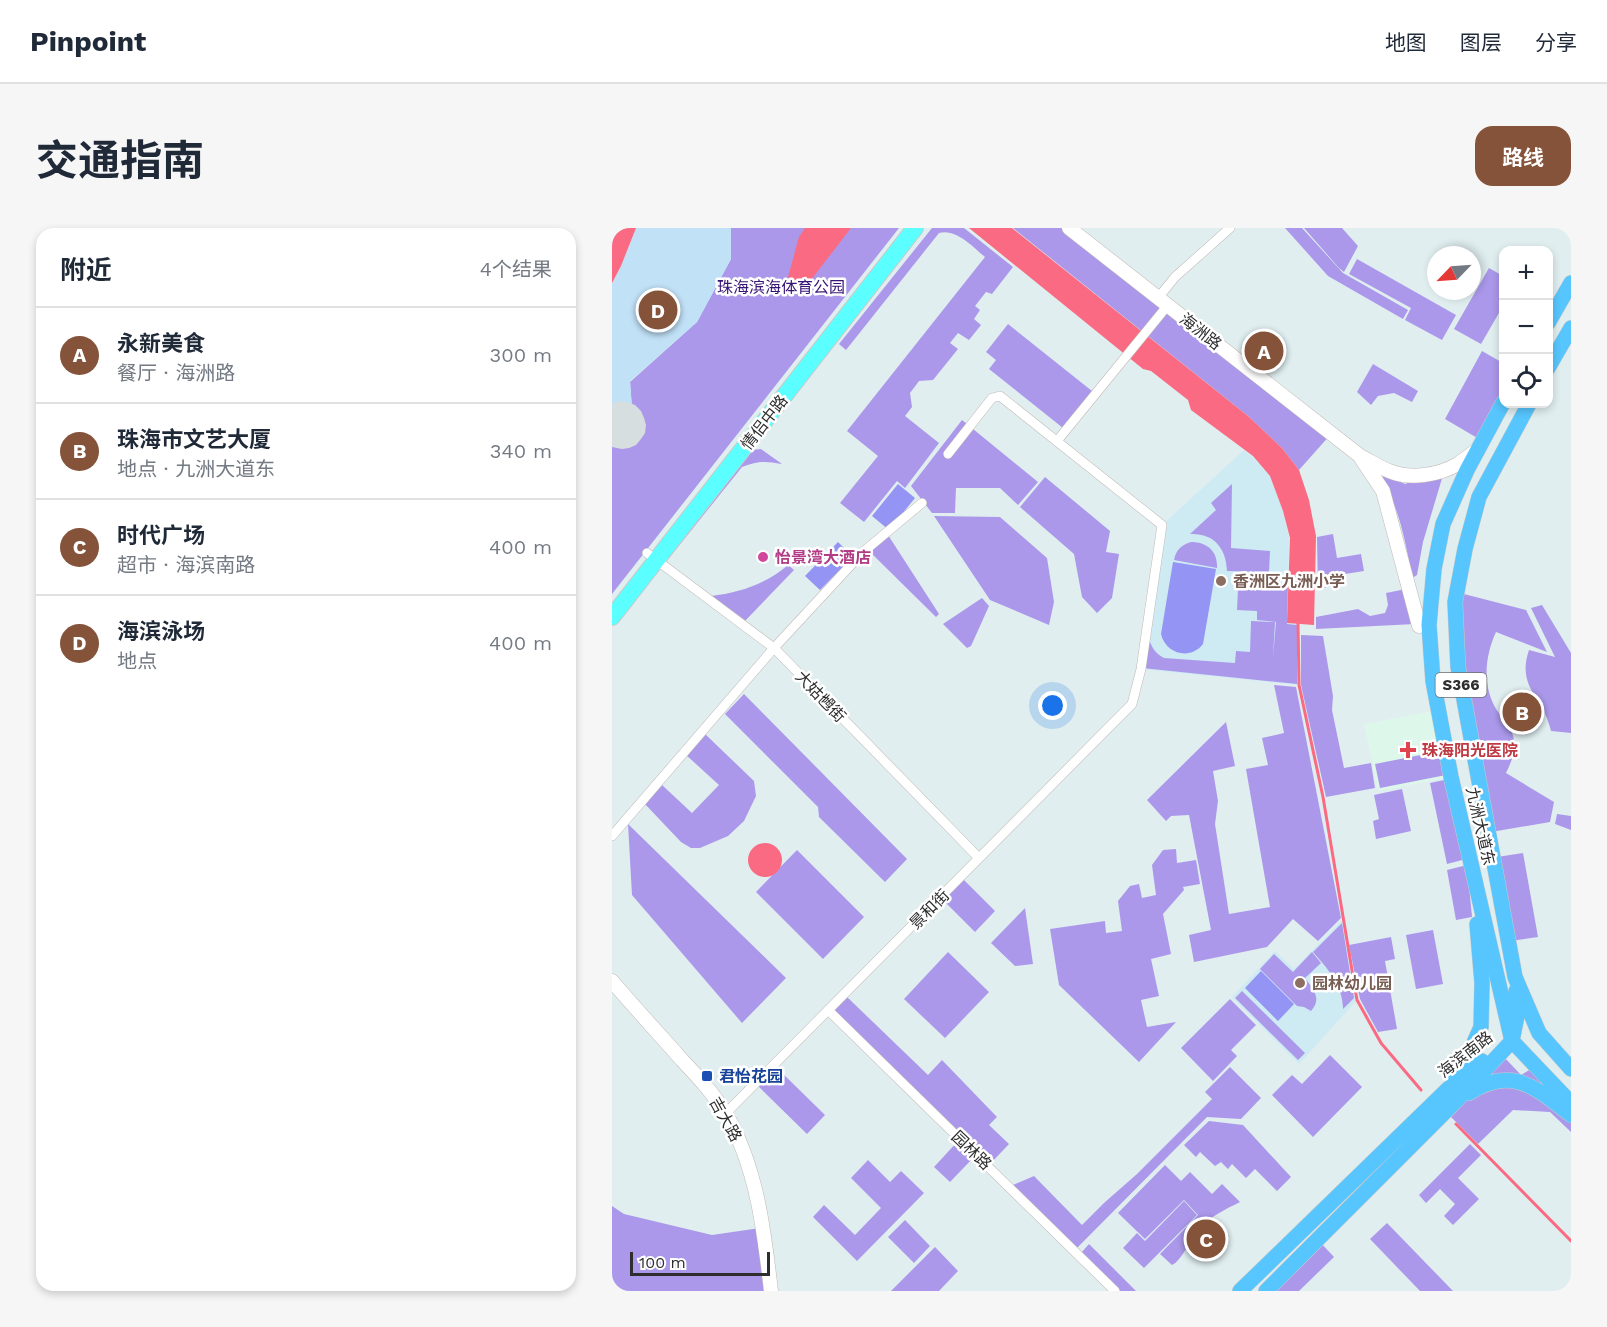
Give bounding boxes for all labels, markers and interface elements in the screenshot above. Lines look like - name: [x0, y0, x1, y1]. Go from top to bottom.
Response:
- text: Pinpoint: [30, 25, 146, 58]
- text: 地图: [1385, 30, 1427, 55]
- text: 图层: [1460, 30, 1502, 55]
- text: 分享: [1535, 30, 1577, 55]
- button: 路线: [1475, 126, 1571, 186]
- text: 交通指南: [36, 136, 204, 185]
- north arrow: [1427, 246, 1481, 300]
- map controls: [1499, 246, 1553, 408]
- button: +: [1499, 246, 1553, 300]
- text: 附近: [60, 255, 112, 285]
- text: 4个结果: [480, 257, 552, 281]
- park label: 珠海滨海体育公园: [717, 278, 845, 297]
- pin: D: [638, 288, 678, 332]
- button: −: [1499, 300, 1553, 354]
- street label: 海洲路: [1176, 309, 1225, 354]
- pin: A: [1244, 328, 1284, 374]
- text: 永新美食: [117, 331, 205, 356]
- text: A: [73, 343, 86, 367]
- text: 300 m: [490, 343, 552, 367]
- button: locate: [1499, 354, 1553, 408]
- text: 餐厅 · 海洲路: [117, 361, 235, 385]
- street label: 情侣中路: [737, 391, 792, 453]
- text: 珠海市文艺大厦: [117, 427, 271, 452]
- text: B: [73, 439, 86, 463]
- text: 340 m: [490, 439, 552, 463]
- text: 地点 · 九洲大道东: [117, 457, 275, 481]
- text: 时代广场: [117, 523, 205, 548]
- text: C: [73, 535, 86, 559]
- text: 400 m: [489, 535, 552, 559]
- place label: 怡景湾大酒店: [775, 548, 871, 567]
- marker: 怡景湾大酒店: [756, 550, 770, 564]
- text: 超市 · 海滨南路: [117, 553, 255, 577]
- place label: 香洲区九洲小学: [1233, 572, 1345, 591]
- marker: 香洲区九洲小学: [1214, 574, 1228, 588]
- text: 海滨泳场: [117, 619, 205, 644]
- text: D: [72, 631, 87, 655]
- text: 400 m: [489, 631, 552, 655]
- text: 地点: [117, 649, 157, 673]
- street label: 大姑乸街: [792, 667, 850, 726]
- road number: S366: [1436, 673, 1486, 697]
- pin: B: [1502, 690, 1542, 734]
- your location: [1038, 691, 1067, 720]
- marker: 珠海阳光医院: [1399, 741, 1417, 759]
- place label: 珠海阳光医院: [1422, 741, 1518, 760]
- street label: 九洲大道东: [1462, 785, 1499, 867]
- street label: 景和街: [906, 886, 953, 933]
- place label: 园林幼儿园: [1312, 974, 1392, 993]
- marker: 园林幼儿园: [1293, 976, 1307, 990]
- street label: 海滨南路: [1434, 1027, 1496, 1082]
- place label: 君怡花园: [719, 1067, 783, 1086]
- marker: 君怡花园: [700, 1069, 714, 1083]
- street label: 吉大路: [706, 1094, 746, 1145]
- street label: 园林路: [948, 1127, 996, 1174]
- pin: C: [1186, 1216, 1226, 1262]
- scale bar: [630, 1249, 770, 1276]
- text: 100 m: [639, 1253, 686, 1272]

